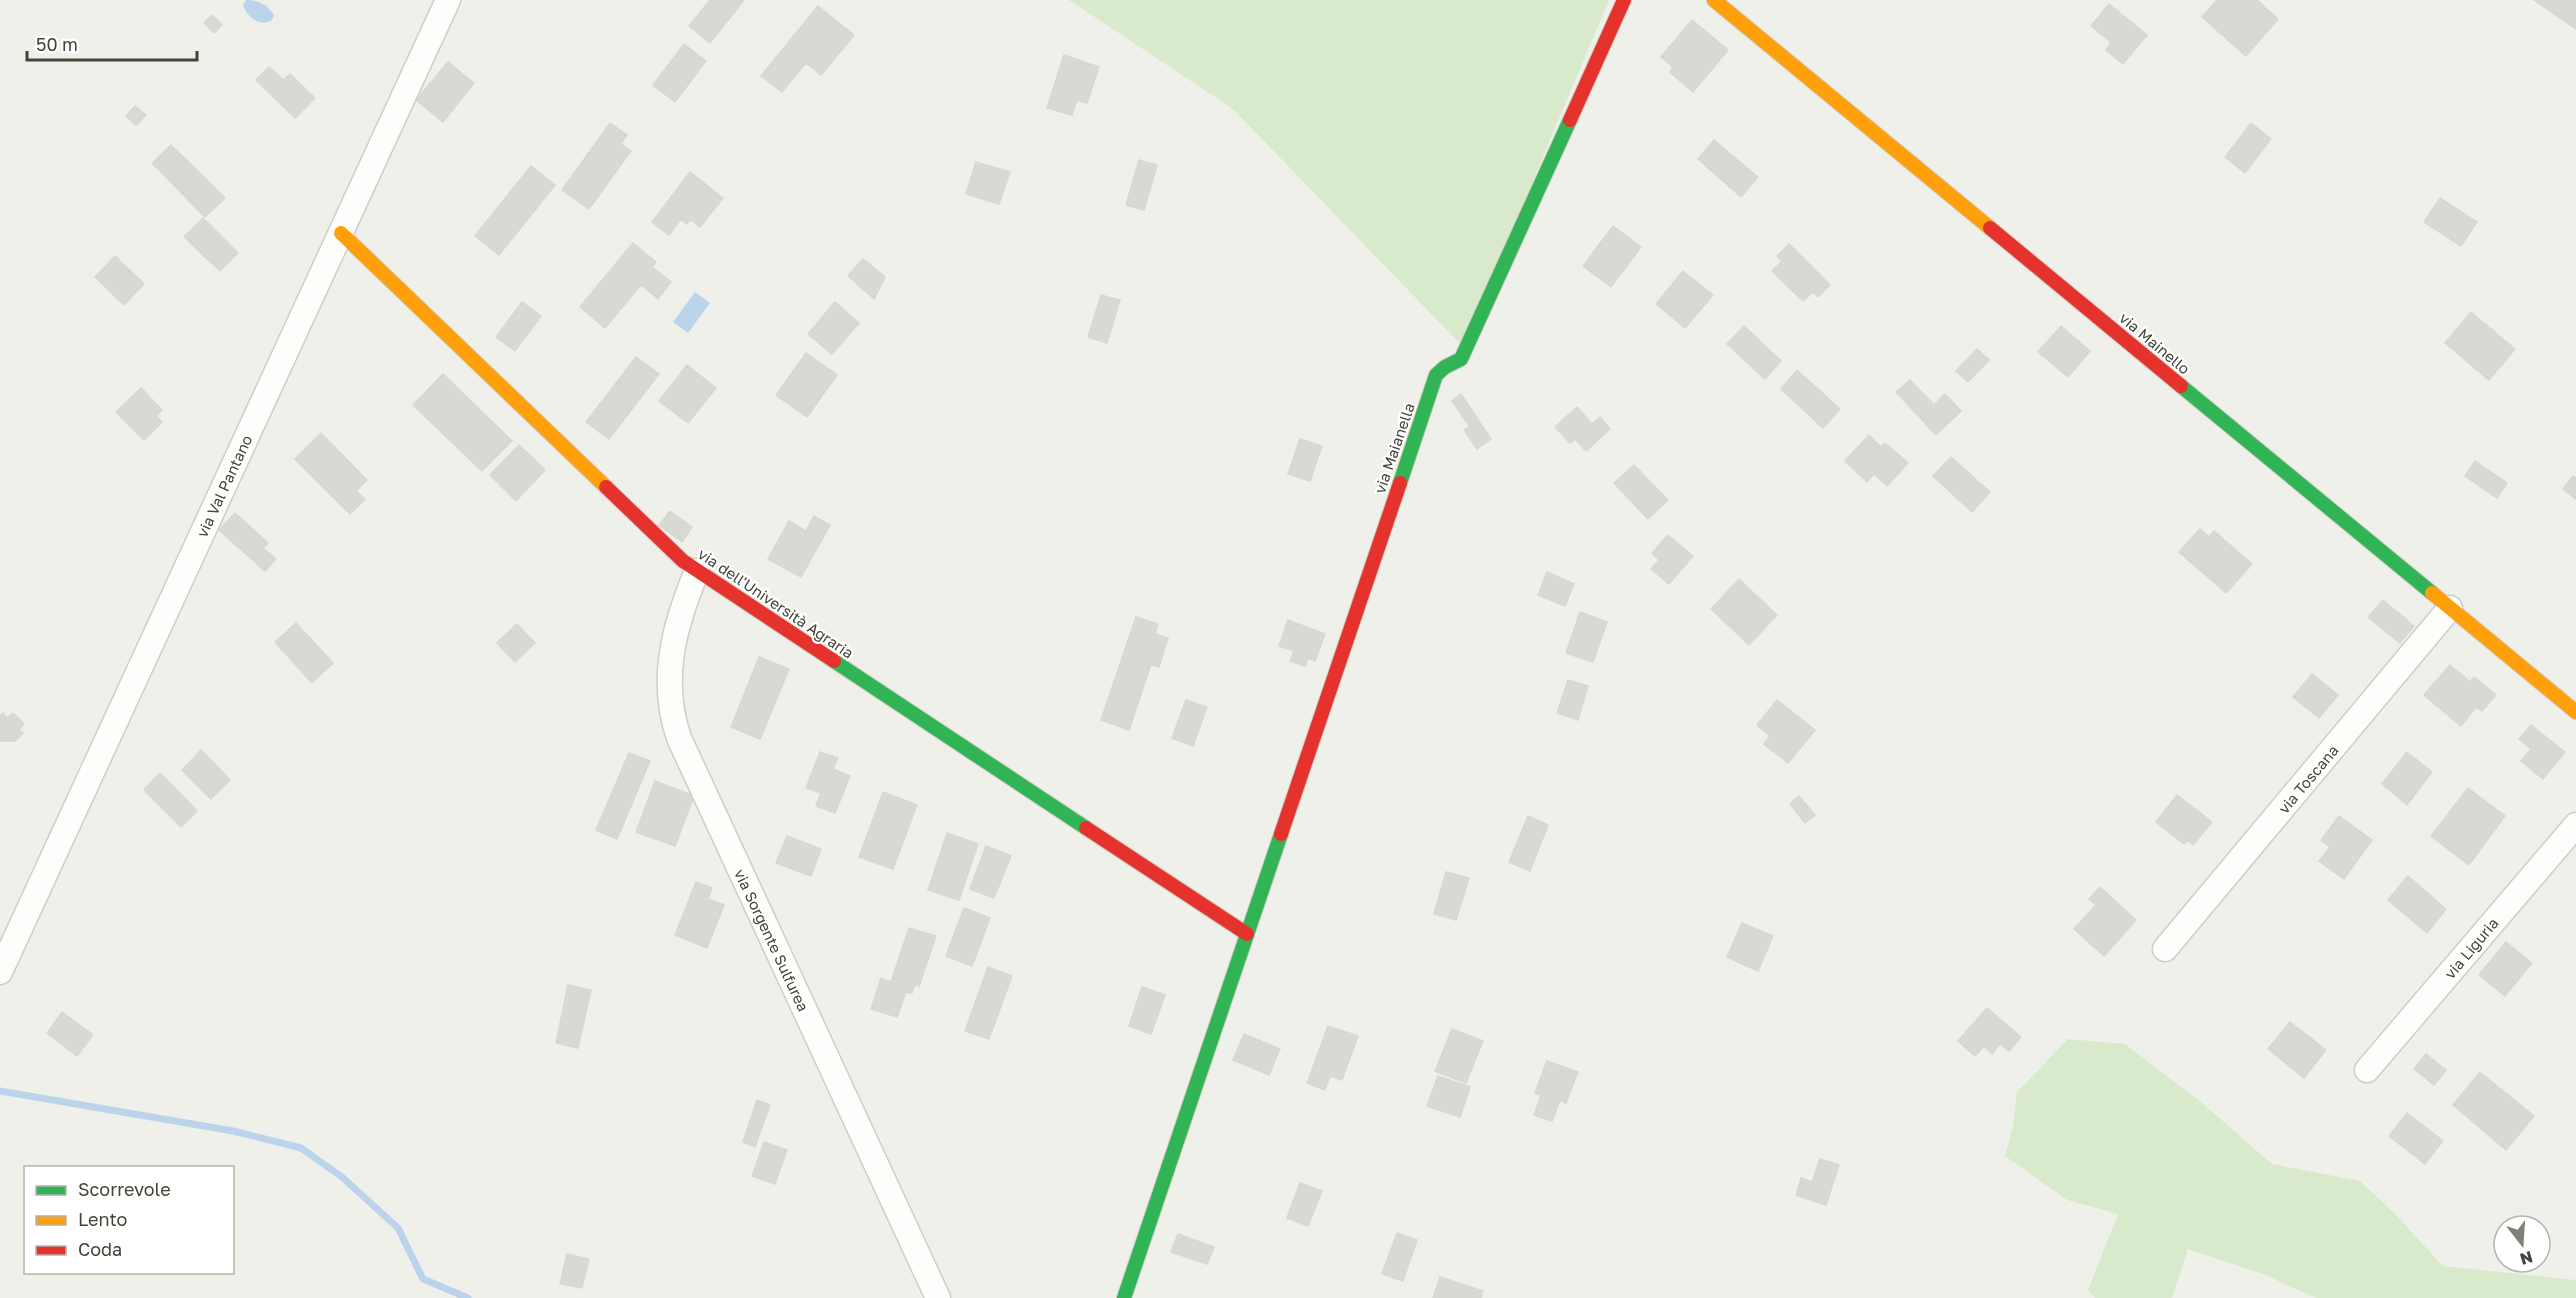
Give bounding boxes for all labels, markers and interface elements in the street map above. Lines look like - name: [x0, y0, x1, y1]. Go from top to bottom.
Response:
- scale bar: [27, 24, 196, 62]
- text: 50 m: [36, 33, 78, 55]
- street label: via Mainello: [2116, 308, 2194, 378]
- street label: via Maianella: [1370, 400, 1418, 496]
- street label: via Val Pantano: [192, 432, 256, 540]
- street label: via dell'Università Agraria: [695, 544, 857, 662]
- street label: via Toscana: [2274, 741, 2342, 817]
- street label: via Sorgente Sulfurea: [731, 866, 813, 1014]
- street label: via Liguria: [2440, 914, 2502, 982]
- legend: [24, 1166, 234, 1274]
- text: Scorrevole: [78, 1178, 171, 1200]
- text: Lento: [78, 1208, 127, 1230]
- north arrow: [2492, 1214, 2552, 1274]
- text: Coda: [78, 1238, 122, 1260]
- text: N: [2518, 1247, 2535, 1270]

